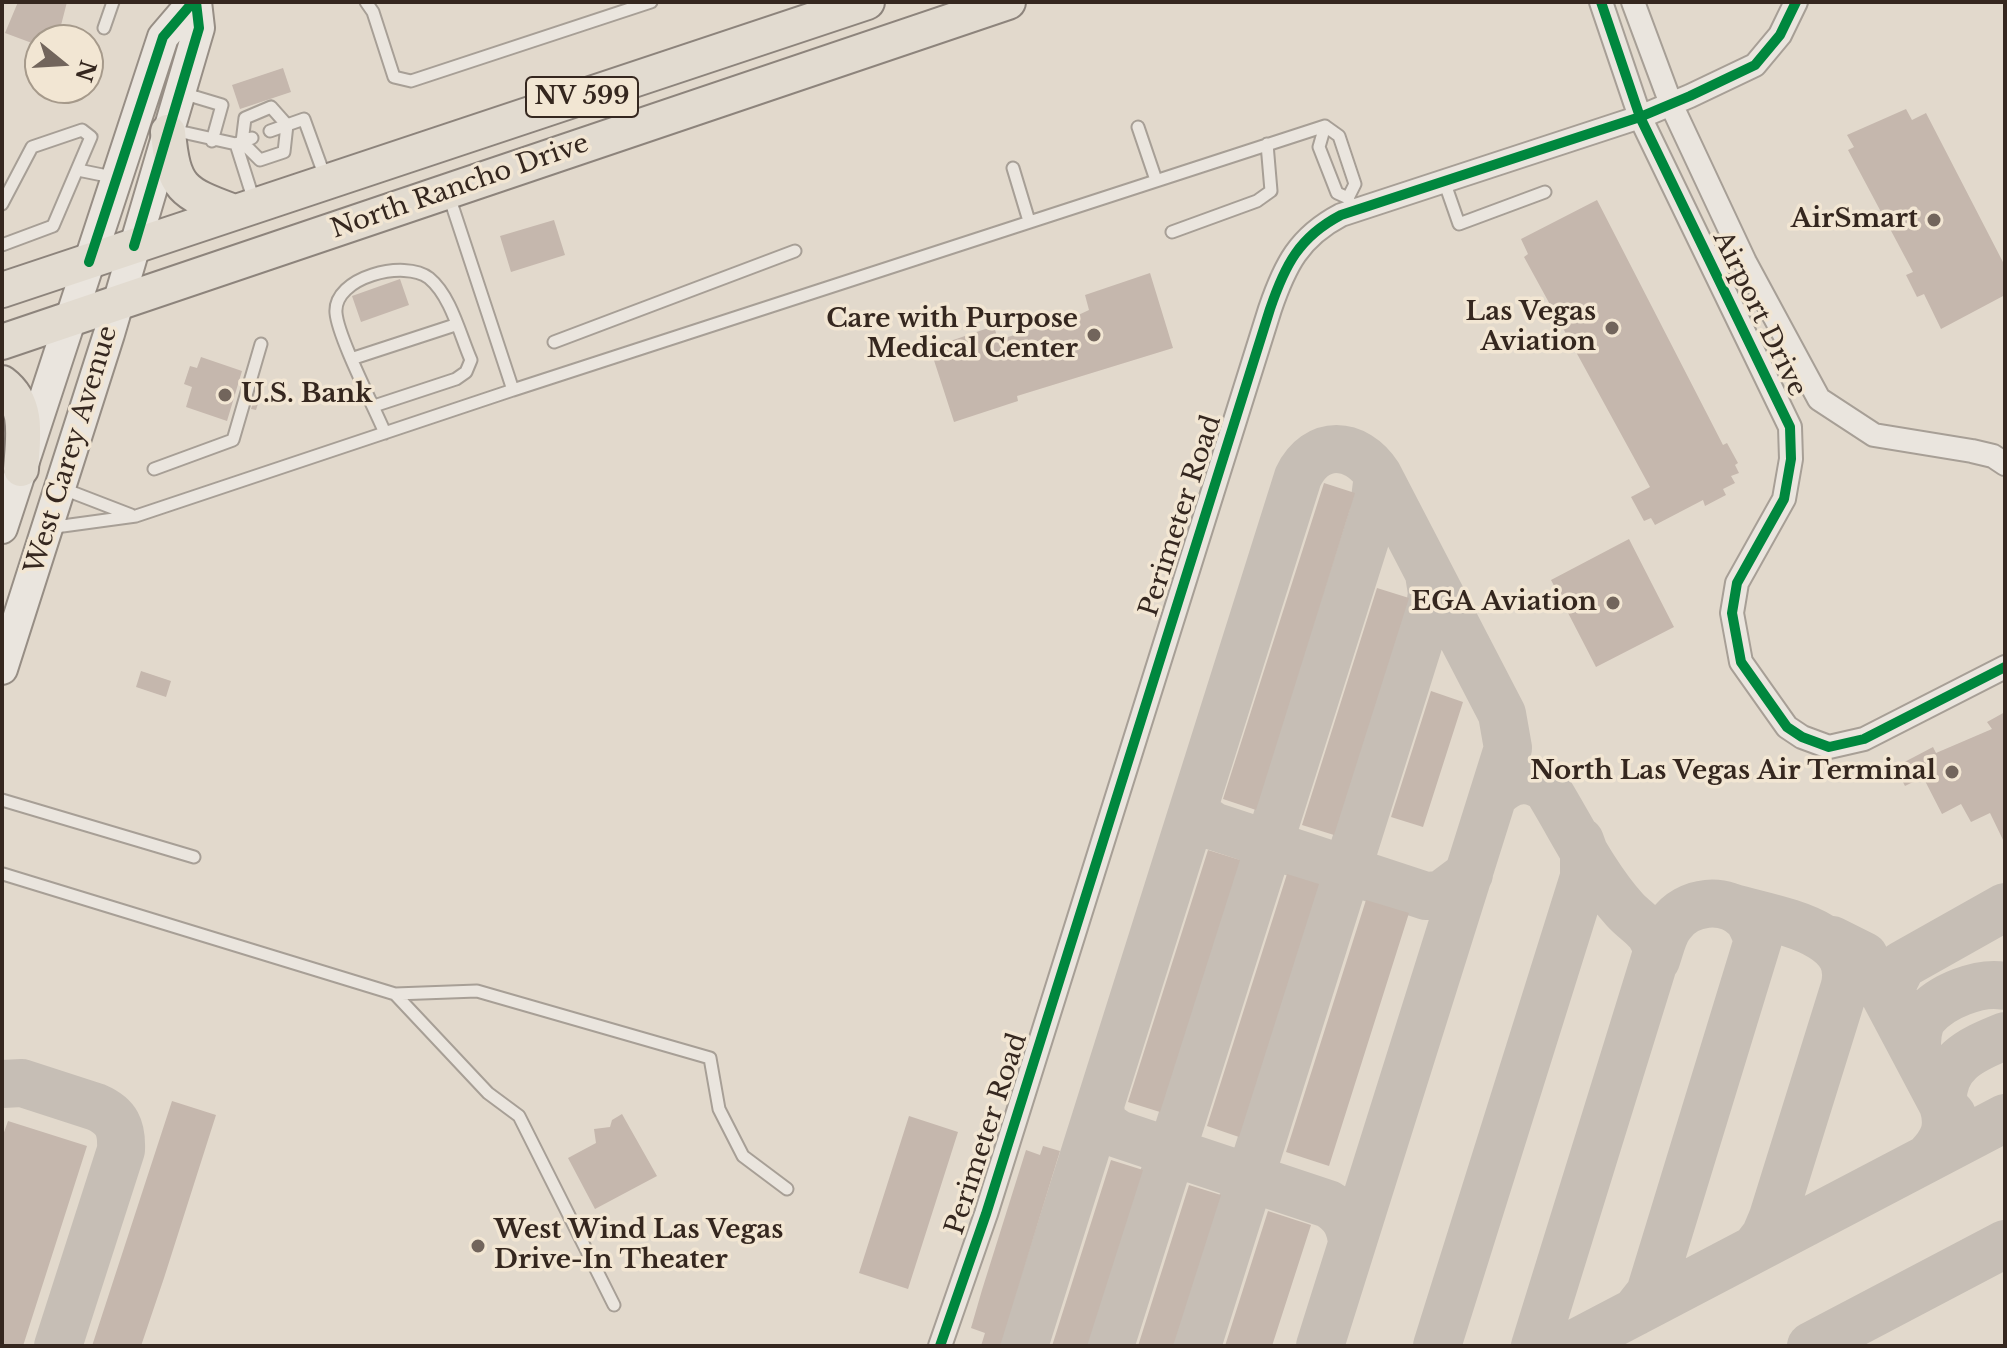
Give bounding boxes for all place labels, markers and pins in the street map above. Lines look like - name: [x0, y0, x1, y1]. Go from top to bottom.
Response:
- place label: AirSmart: [1791, 204, 1918, 236]
- marker: AirSmart: [1925, 211, 1943, 229]
- place label: Las Vegas Aviation: [1466, 297, 1596, 358]
- place label: Care with Purpose Medical Center: [826, 304, 1078, 366]
- marker: Las Vegas Aviation: [1603, 319, 1621, 337]
- marker: Care with Purpose Medical Center: [1085, 326, 1103, 344]
- place label: U.S. Bank: [241, 379, 372, 411]
- marker: U.S. Bank: [216, 386, 234, 404]
- place label: EGA Aviation: [1411, 587, 1597, 619]
- marker: EGA Aviation: [1604, 594, 1622, 612]
- place label: North Las Vegas Air Terminal: [1530, 756, 1936, 788]
- marker: North Las Vegas Air Terminal: [1943, 763, 1961, 781]
- place label: West Wind Las Vegas Drive-In Theater: [494, 1215, 783, 1276]
- marker: West Wind Las Vegas Drive-In Theater: [469, 1237, 487, 1255]

